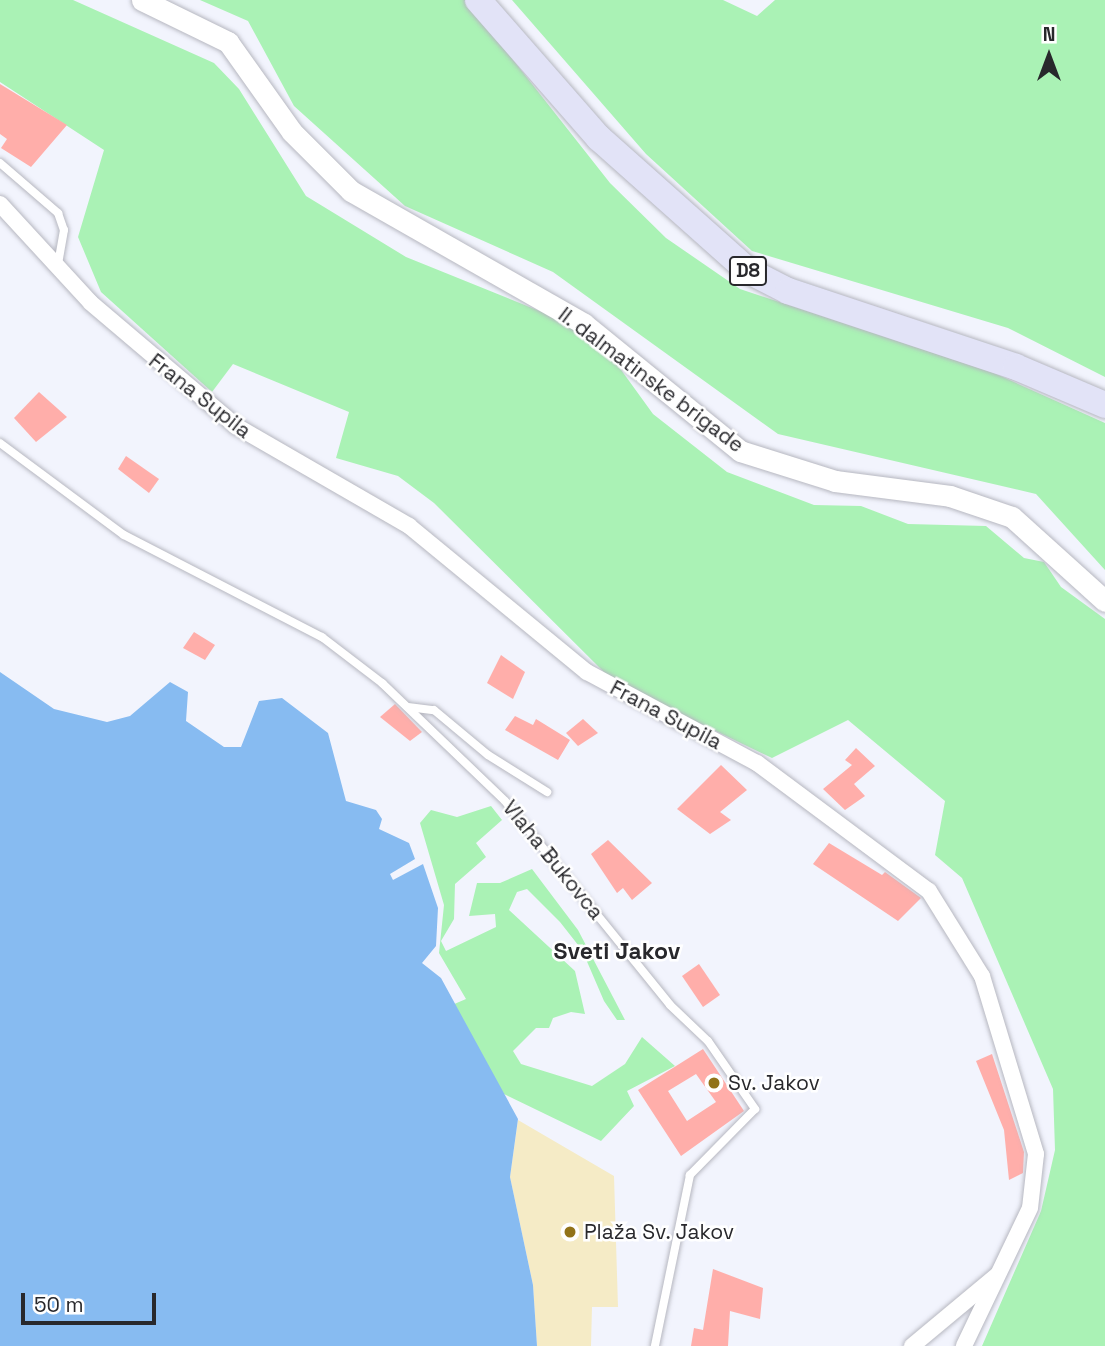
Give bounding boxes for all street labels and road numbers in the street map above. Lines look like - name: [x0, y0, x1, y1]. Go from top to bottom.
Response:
- road number: D8: [729, 256, 767, 286]
- street label: II. dalmatinske brigade: [553, 302, 749, 458]
- street label: Frana Supila: [144, 348, 256, 444]
- street label: Frana Supila: [606, 675, 726, 755]
- street label: Vlaha Bukovca: [497, 795, 609, 925]

